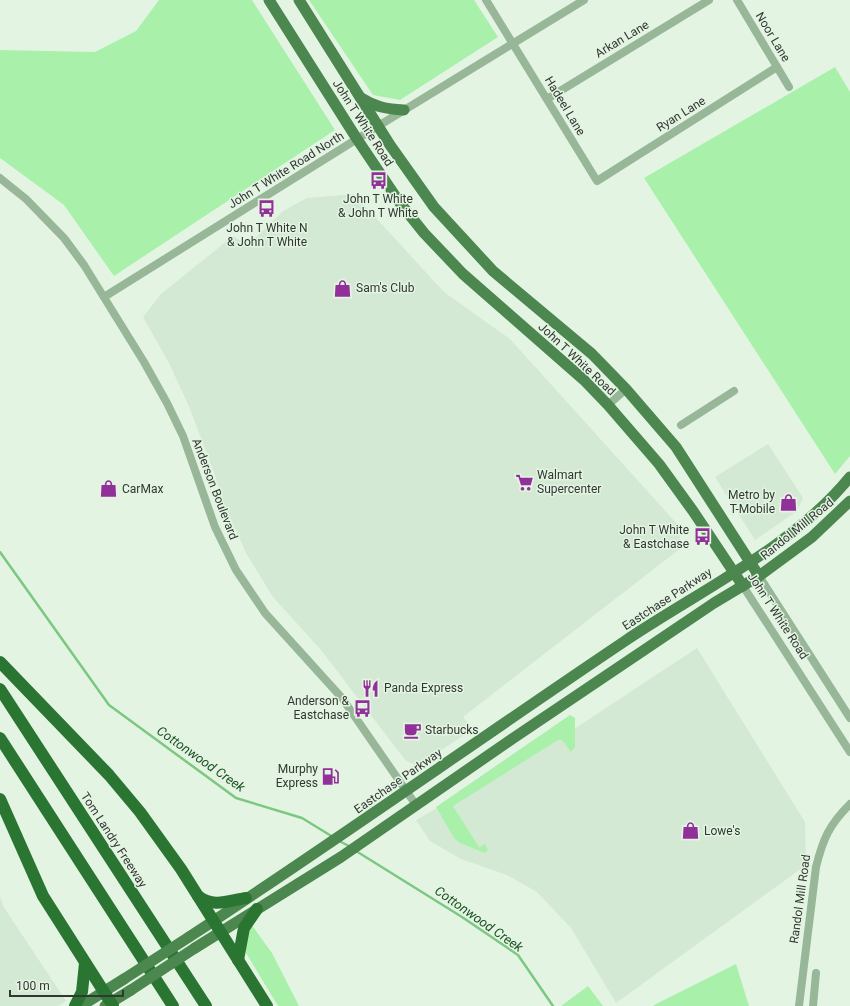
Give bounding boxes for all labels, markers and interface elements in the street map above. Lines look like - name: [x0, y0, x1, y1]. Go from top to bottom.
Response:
- street label: Noor Lane: [753, 10, 793, 64]
- street label: Arkan Lane: [593, 18, 651, 60]
- street label: Hadeel Lane: [542, 74, 588, 138]
- street label: John T White Road: [330, 77, 396, 169]
- street label: Ryan Lane: [654, 93, 708, 135]
- street label: John T White Road North: [226, 129, 346, 211]
- bus stop icon: John T White & John T White: [368, 170, 388, 190]
- place label: John T White & John T White: [338, 192, 418, 220]
- bus stop icon: John T White N & John T White: [257, 199, 277, 219]
- place label: John T White N & John T White: [226, 221, 308, 249]
- shop icon: Sam's Club: [333, 278, 353, 298]
- place label: Sam's Club: [356, 281, 415, 295]
- street label: John T White Road: [536, 320, 618, 398]
- street label: Anderson Boulevard: [189, 436, 241, 542]
- place label: Walmart Supercenter: [537, 468, 601, 496]
- supermarket icon: Walmart Supercenter: [514, 472, 534, 492]
- shop icon: CarMax: [99, 479, 119, 499]
- place label: CarMax: [122, 482, 163, 496]
- place label: Metro by T-Mobile: [728, 488, 775, 516]
- shop icon: Metro by T-Mobile: [778, 492, 798, 512]
- street label: Randol Mill Road: [758, 495, 836, 563]
- place label: John T White & Eastchase: [619, 523, 689, 551]
- bus stop icon: John T White & Eastchase: [692, 527, 712, 547]
- street label: Eastchase Parkway: [620, 565, 715, 633]
- street label: John T White Road: [745, 570, 811, 662]
- restaurant icon: Panda Express: [361, 678, 381, 698]
- place label: Panda Express: [384, 681, 463, 695]
- place label: Anderson & Eastchase: [287, 694, 350, 722]
- bus stop icon: Anderson & Eastchase: [352, 698, 372, 718]
- cafe icon: Starbucks: [402, 720, 422, 740]
- water label: Cottonwood Creek: [154, 723, 248, 795]
- place label: Starbucks: [425, 723, 479, 737]
- street label: Eastchase Parkway: [351, 745, 445, 816]
- place label: Murphy Express: [276, 762, 318, 790]
- fuel station icon: Murphy Express: [321, 766, 341, 786]
- street label: Tom Landry Freeway: [78, 790, 150, 890]
- shop icon: Lowe's: [681, 821, 701, 841]
- place label: Lowe's: [704, 824, 740, 838]
- street label: Randol Mill Road: [787, 854, 813, 944]
- water label: Cottonwood Creek: [432, 883, 526, 955]
- scale bar: [10, 972, 123, 998]
- text: 100 m: [16, 979, 50, 993]

